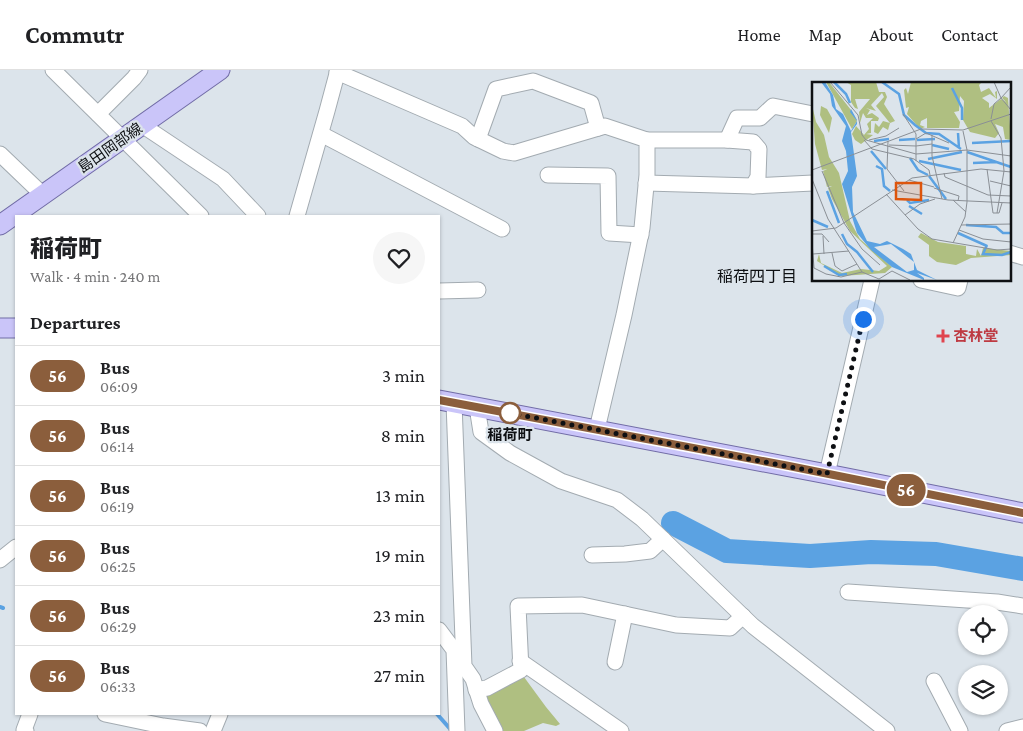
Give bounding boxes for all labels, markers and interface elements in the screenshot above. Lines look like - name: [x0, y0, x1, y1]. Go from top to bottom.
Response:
- text: Commutr: [25, 21, 124, 48]
- text: Home: [738, 25, 781, 45]
- text: Map: [809, 25, 841, 45]
- text: About: [869, 25, 913, 45]
- text: Contact: [941, 25, 998, 45]
- inset map: [812, 82, 1010, 281]
- street label: 島田岡部線: [75, 120, 145, 176]
- button: heart: [373, 232, 425, 284]
- text: 稲荷町: [30, 235, 102, 262]
- text: Walk · 4 min · 240 m: [30, 268, 160, 285]
- district label: 稲荷四丁目: [717, 268, 797, 285]
- your location: [851, 307, 876, 332]
- text: Departures: [30, 312, 121, 333]
- place label: 杏林堂: [953, 328, 998, 344]
- marker: 杏林堂: [937, 330, 949, 342]
- text: Bus: [100, 357, 130, 378]
- text: 3 min: [382, 365, 425, 386]
- text: 56: [48, 366, 67, 386]
- text: 06:09: [100, 378, 138, 395]
- marker: 稲荷町: [499, 402, 521, 424]
- text: Bus: [100, 417, 130, 438]
- text: 8 min: [381, 425, 425, 446]
- text: 56: [48, 426, 67, 446]
- place label: 稲荷町: [487, 427, 533, 443]
- text: 06:14: [100, 438, 134, 455]
- line badge: 56: [884, 474, 928, 506]
- text: Bus: [100, 477, 130, 498]
- text: 56: [897, 480, 915, 500]
- text: 13 min: [376, 485, 425, 506]
- text: 56: [48, 486, 67, 506]
- text: 06:19: [100, 498, 134, 515]
- text: Bus: [100, 537, 130, 558]
- text: 19 min: [375, 545, 425, 566]
- text: 56: [48, 546, 67, 566]
- text: 06:25: [100, 558, 136, 575]
- text: Bus: [100, 597, 130, 618]
- text: 23 min: [373, 605, 425, 626]
- map controls: [958, 605, 1008, 715]
- button: locate: [958, 605, 1008, 655]
- text: 56: [48, 606, 67, 626]
- text: 06:29: [100, 618, 137, 635]
- text: Bus: [100, 657, 130, 678]
- text: 27 min: [373, 665, 425, 686]
- button: layers: [958, 665, 1008, 715]
- text: 56: [48, 666, 67, 686]
- text: 06:33: [100, 678, 136, 695]

